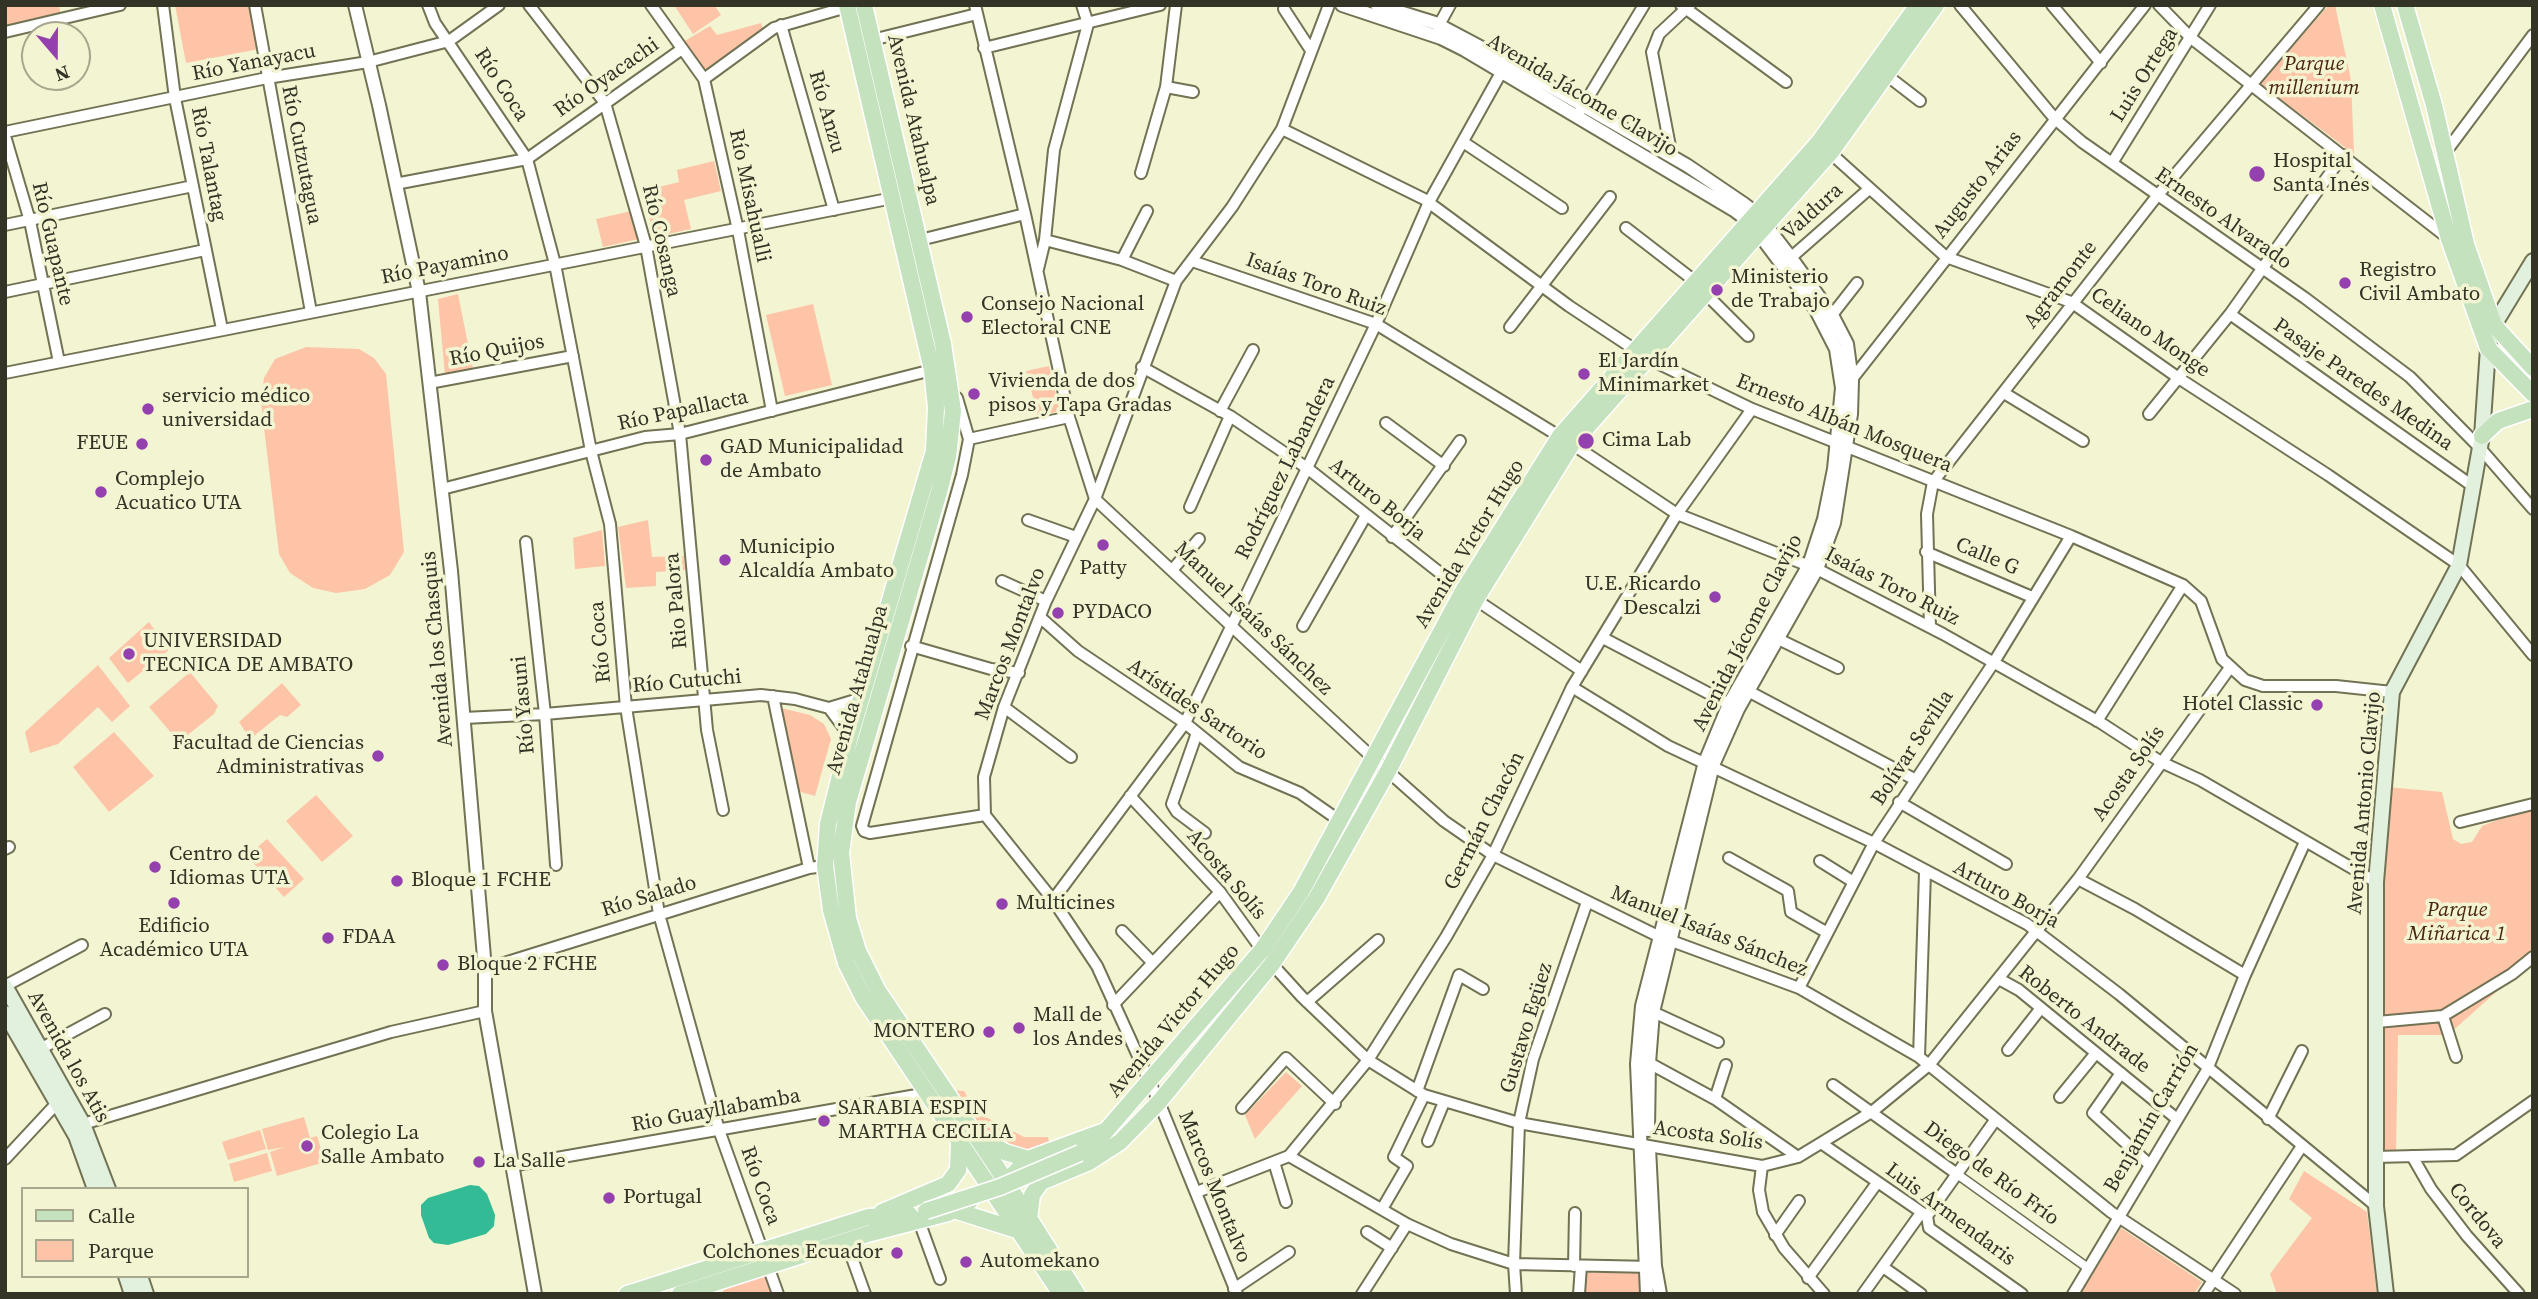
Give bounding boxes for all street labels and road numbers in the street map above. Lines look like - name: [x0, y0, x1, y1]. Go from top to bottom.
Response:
- street label: Luis Ortega: [2106, 23, 2184, 127]
- street label: Avenida Jácome Clavijo: [1482, 29, 1682, 163]
- street label: Avenida Atahualpa: [881, 32, 945, 208]
- street label: Río Oyacachi: [550, 33, 664, 123]
- street label: Río Yanayacu: [190, 39, 318, 87]
- street label: Río Coca: [468, 44, 534, 126]
- street label: Río Anzu: [802, 68, 850, 156]
- street label: Río Cutzutagua: [275, 83, 327, 227]
- street label: Río Talantag: [185, 105, 231, 223]
- street label: Augusto Arias: [1928, 126, 2028, 244]
- street label: Río Misahualli: [723, 127, 775, 265]
- street label: Ernesto Alvarado: [2150, 163, 2296, 275]
- street label: Valdura: [1778, 178, 1848, 246]
- street label: Río Guapante: [26, 180, 78, 308]
- street label: Río Cosanga: [636, 182, 686, 300]
- street label: Agramonte: [2019, 236, 2103, 334]
- street label: Río Payamino: [379, 241, 511, 291]
- street label: Isaías Toro Ruiz: [1242, 248, 1390, 322]
- street label: Celiano Monge: [2085, 282, 2215, 384]
- street label: Pasaje Paredes Medina: [2268, 313, 2458, 457]
- street label: Río Quijos: [447, 329, 547, 373]
- street label: Ernesto Albán Mosquera: [1732, 369, 1956, 479]
- street label: Rodríguez Labandera: [1231, 372, 1341, 564]
- street label: Río Papallacta: [615, 385, 751, 437]
- street label: Arturo Borja: [1323, 453, 1431, 547]
- street label: Avenida Victor Hugo: [1410, 455, 1530, 633]
- street label: Avenida Jácome Clavijo: [1687, 530, 1809, 736]
- street label: Calle G: [1952, 532, 2022, 582]
- street label: Manuel Isaías Sánchez: [1169, 537, 1337, 701]
- street label: Isaías Toro Ruiz: [1821, 542, 1963, 632]
- street label: Avenida los Chasquis: [417, 550, 459, 748]
- street label: Rio Palora: [660, 552, 694, 650]
- street label: Marcos Montalvo: [970, 564, 1052, 724]
- street label: Río Coca: [585, 600, 617, 684]
- street label: Avenida Atahualpa: [822, 602, 894, 778]
- street label: Arístides Sartorio: [1122, 654, 1272, 766]
- street label: Río Yasuni: [507, 655, 541, 755]
- street label: Río Cutuchi: [631, 665, 743, 699]
- street label: Bolívar Sevilla: [1866, 686, 1960, 810]
- street label: Avenida Antonio Clavijo: [2343, 690, 2387, 916]
- street label: Acosta Solís: [2087, 722, 2171, 826]
- street label: Germán Chacón: [1439, 748, 1531, 894]
- street label: Acosta Solís: [1181, 825, 1271, 925]
- street label: Arturo Borja: [1949, 855, 2063, 935]
- street label: Río Salado: [598, 871, 700, 923]
- street label: Manuel Isaías Sánchez: [1607, 881, 1811, 983]
- street label: Avenida Victor Hugo: [1103, 939, 1245, 1103]
- street label: Gustavo Egüez: [1495, 960, 1559, 1096]
- street label: Roberto Andrade: [2013, 961, 2155, 1079]
- street label: Avenida los Atis: [21, 986, 115, 1128]
- street label: Benjamín Carrión: [2099, 1039, 2205, 1197]
- street label: Rio Guayllabamba: [630, 1084, 802, 1138]
- street label: Marcos Montalvo: [1172, 1107, 1256, 1267]
- street label: Acosta Solís: [1652, 1116, 1764, 1156]
- street label: Diego de Río Frío: [1918, 1116, 2064, 1232]
- street label: Río Coca: [734, 1143, 786, 1229]
- street label: Luis Armendaris: [1880, 1158, 2020, 1272]
- street label: Cordova: [2443, 1178, 2511, 1254]

